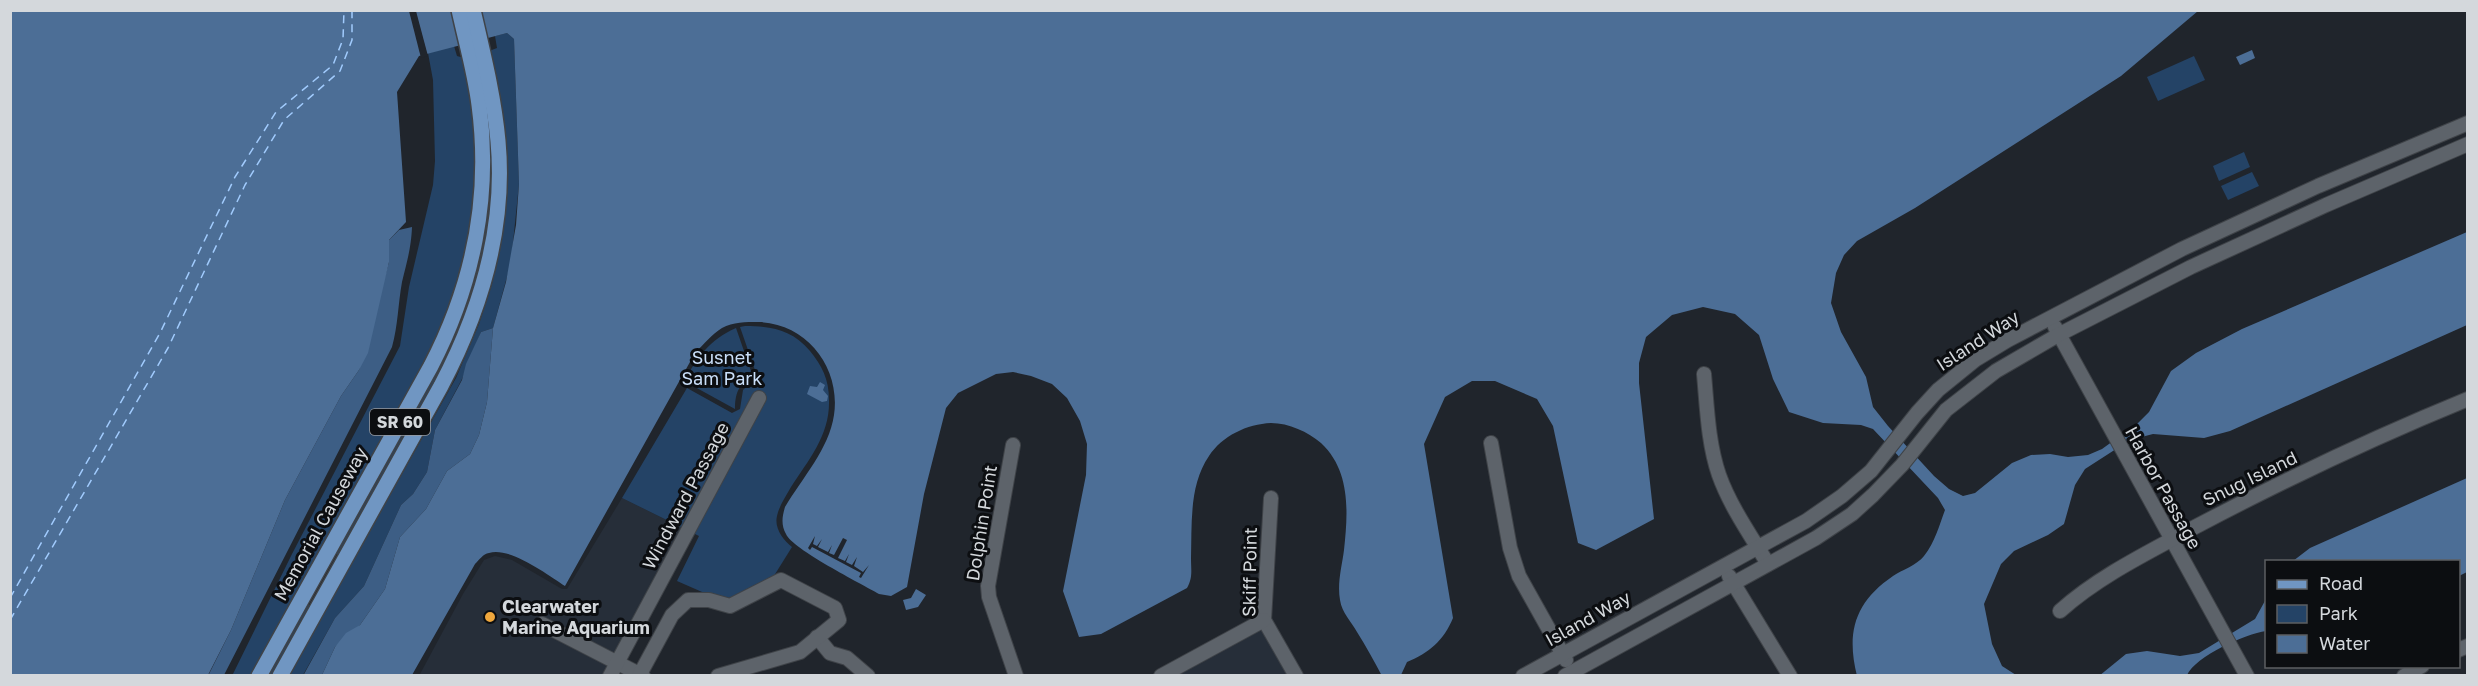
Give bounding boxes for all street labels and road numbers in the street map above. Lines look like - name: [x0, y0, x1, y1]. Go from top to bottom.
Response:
- street label: Island Way: [1932, 305, 2023, 375]
- road number: SR 60: [370, 409, 430, 435]
- street label: Windward Passage: [637, 418, 733, 573]
- street label: Harbor Passage: [2121, 422, 2207, 553]
- street label: Memorial Causeway: [269, 443, 371, 604]
- street label: Snug Island: [2199, 446, 2300, 510]
- street label: Dolphin Point: [961, 463, 1001, 582]
- street label: Skiff Point: [1237, 527, 1261, 617]
- street label: Island Way: [1541, 586, 1634, 651]

